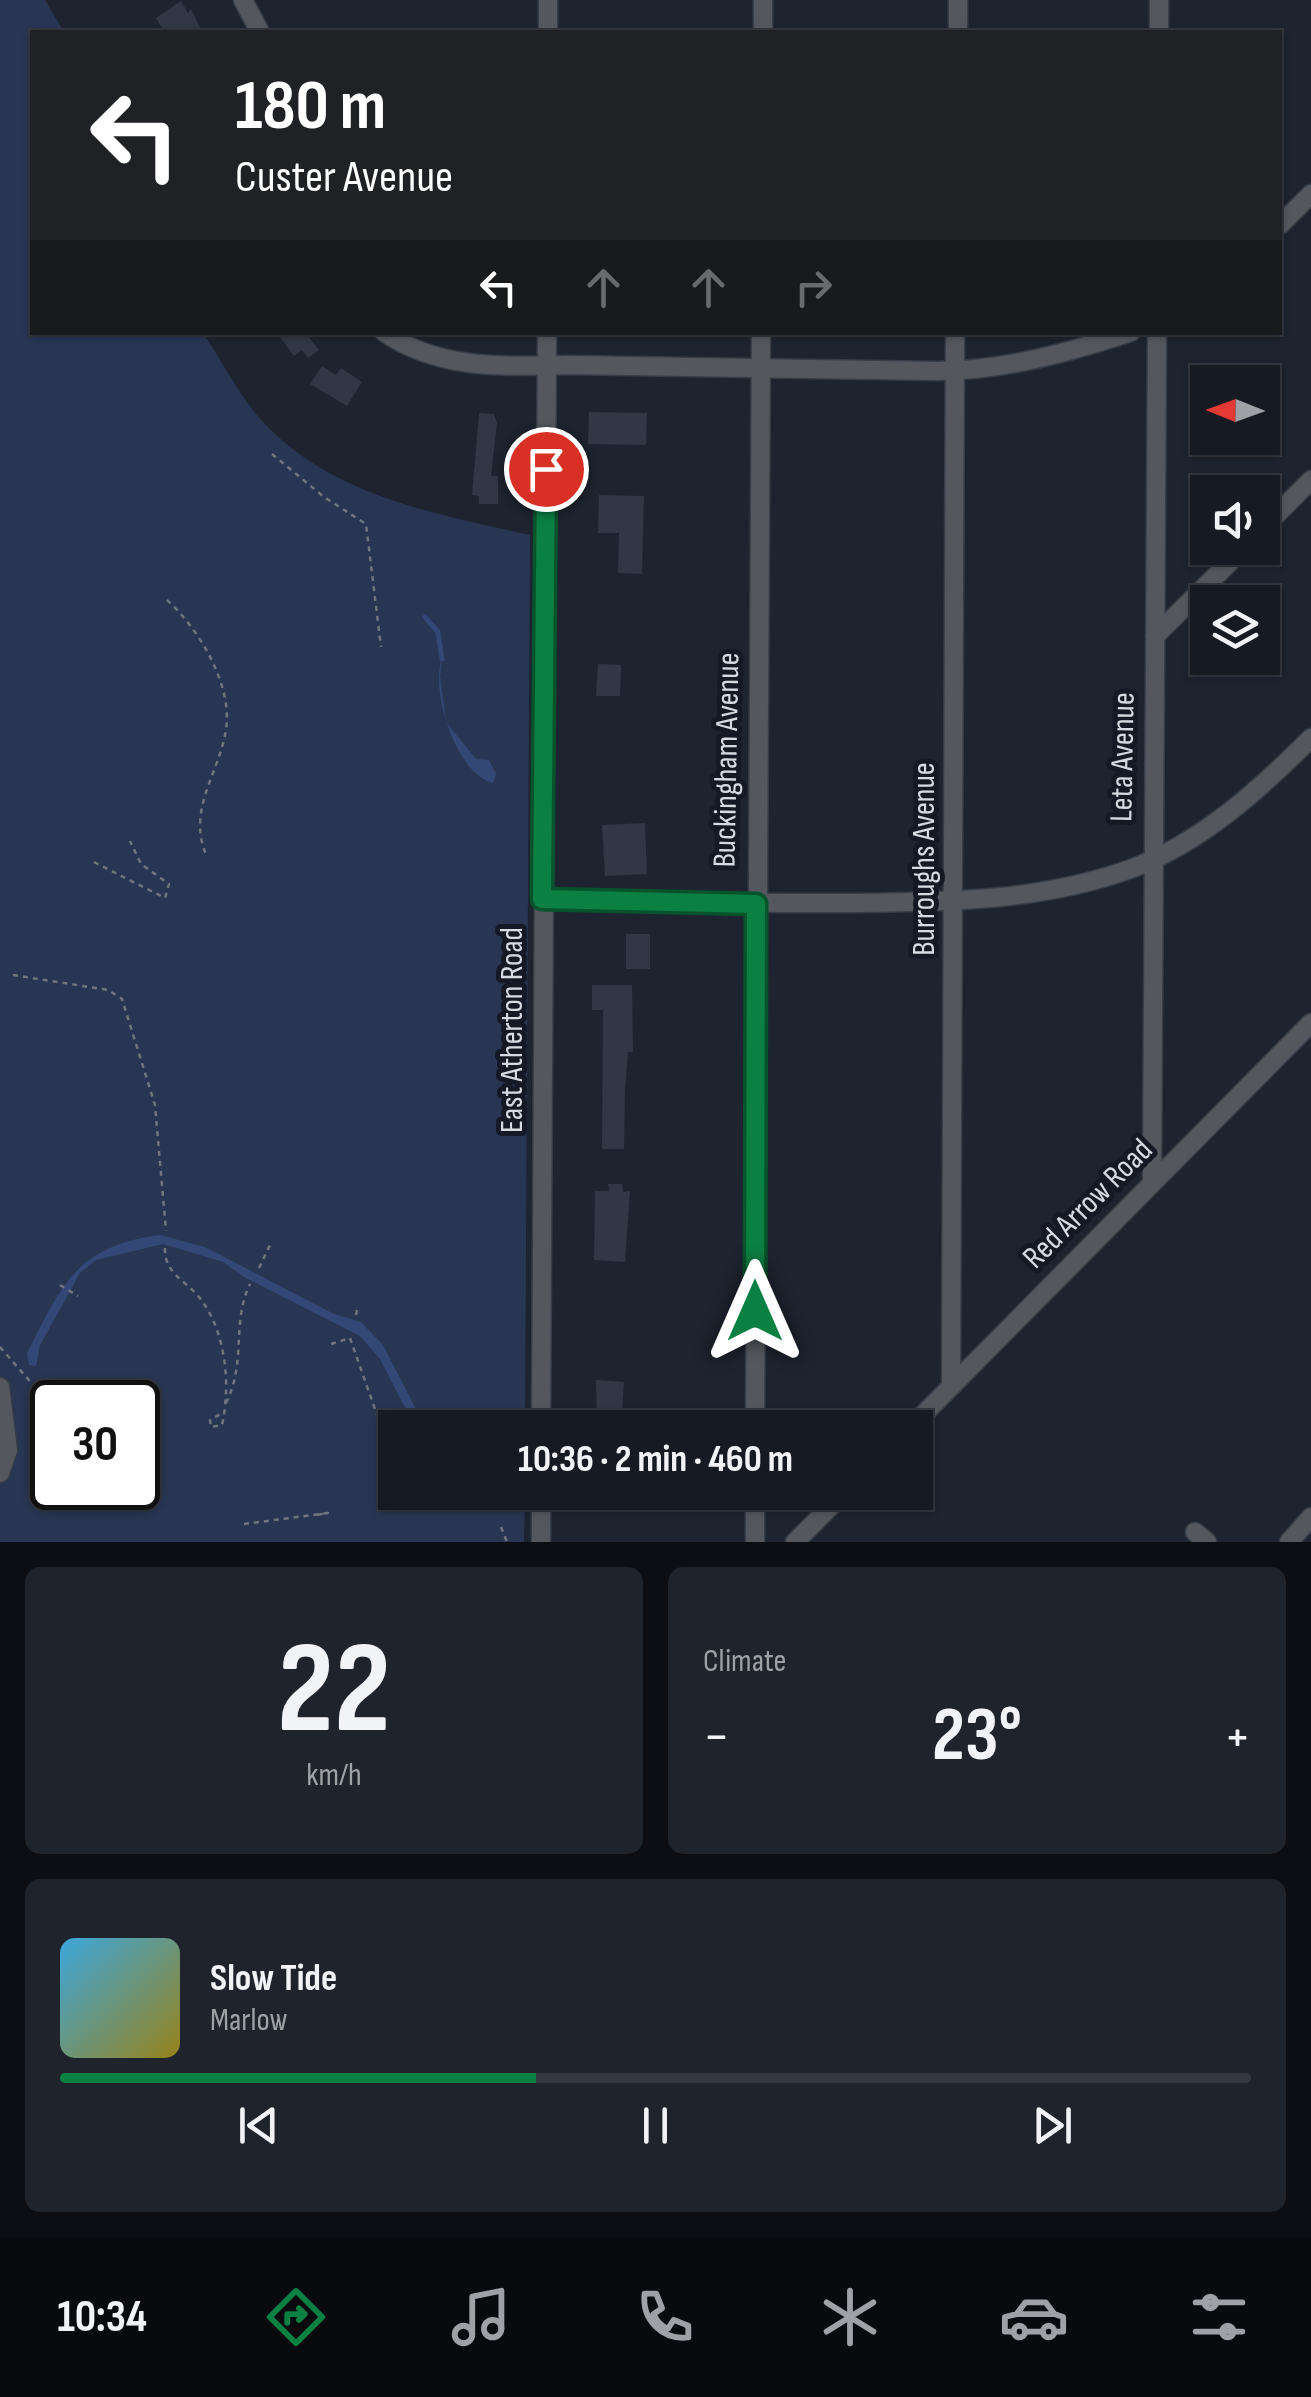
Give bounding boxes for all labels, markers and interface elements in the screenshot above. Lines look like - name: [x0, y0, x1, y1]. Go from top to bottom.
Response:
- text: 180 m: [235, 65, 386, 149]
- icon: left: [70, 70, 200, 200]
- text: Custer Avenue: [235, 150, 453, 205]
- icon: left: [471, 260, 526, 315]
- icon: ahead: [576, 260, 631, 315]
- icon: ahead: [681, 260, 736, 315]
- icon: right: [786, 260, 841, 315]
- north arrow: [1190, 365, 1280, 455]
- map controls: [1190, 365, 1280, 675]
- pin: [504, 427, 589, 512]
- icon: arrive: [519, 442, 574, 497]
- button: sound: [1190, 475, 1280, 565]
- button: layers: [1190, 585, 1280, 675]
- street label: Buckingham Avenue: [706, 652, 748, 868]
- street label: Leta Avenue: [1102, 692, 1144, 822]
- street label: Burroughs Avenue: [905, 762, 944, 956]
- street label: East Atherton Road: [493, 927, 532, 1133]
- street label: Red Arrow Road: [1015, 1131, 1161, 1277]
- position arrow: [703, 1259, 807, 1363]
- speed limit sign: 30: [30, 1380, 160, 1510]
- text: 10:36 · 2 min · 460 m: [518, 1437, 793, 1482]
- text: 22: [277, 1613, 391, 1769]
- text: Climate: [703, 1642, 786, 1681]
- text: 23°: [932, 1691, 1022, 1782]
- text: −: [703, 1704, 730, 1771]
- text: +: [1224, 1704, 1251, 1771]
- text: km/h: [306, 1756, 362, 1795]
- text: Slow Tide: [210, 1956, 337, 2001]
- text: Marlow: [210, 2001, 288, 2040]
- icon: previous: [231, 2098, 286, 2153]
- icon: pause: [628, 2098, 683, 2153]
- icon: next: [1025, 2098, 1080, 2153]
- icon: directions: [261, 2282, 331, 2352]
- icon: music: [446, 2282, 516, 2352]
- icon: phone: [630, 2282, 700, 2352]
- icon: climate: [815, 2282, 885, 2352]
- icon: car: [999, 2282, 1069, 2352]
- icon: filters: [1184, 2282, 1254, 2352]
- text: 10:34: [57, 2290, 147, 2345]

